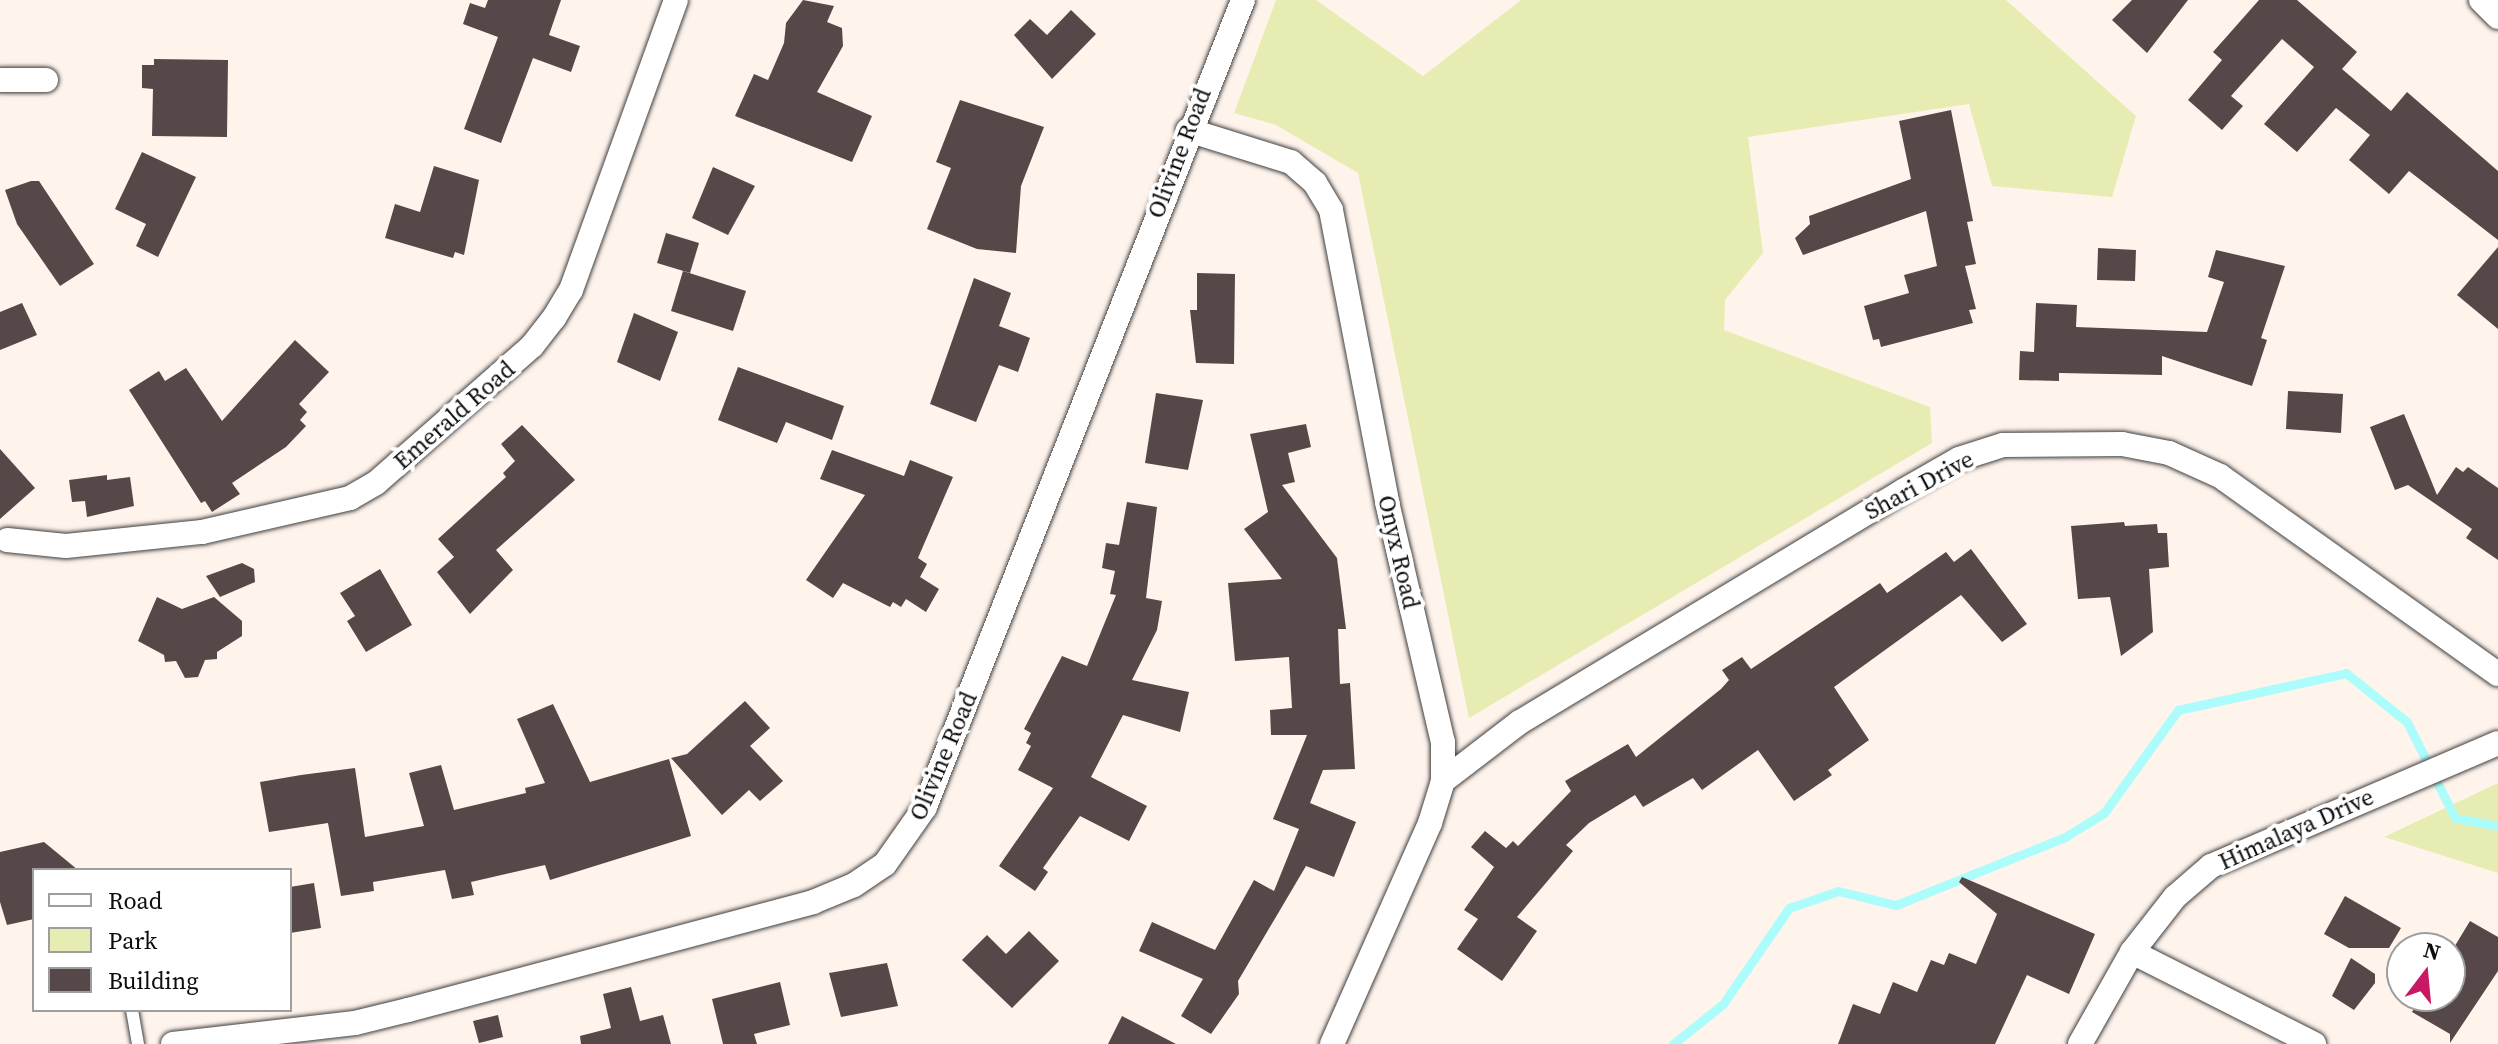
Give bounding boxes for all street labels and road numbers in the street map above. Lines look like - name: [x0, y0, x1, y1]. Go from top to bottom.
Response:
- street label: Olivine Road: [1141, 84, 1217, 222]
- street label: Emerald Road: [388, 355, 520, 475]
- street label: Shari Drive: [1860, 444, 1978, 526]
- street label: Onyx Road: [1372, 492, 1426, 612]
- street label: Olivine Road: [903, 687, 983, 825]
- street label: Himalaya Drive: [2214, 782, 2378, 876]

